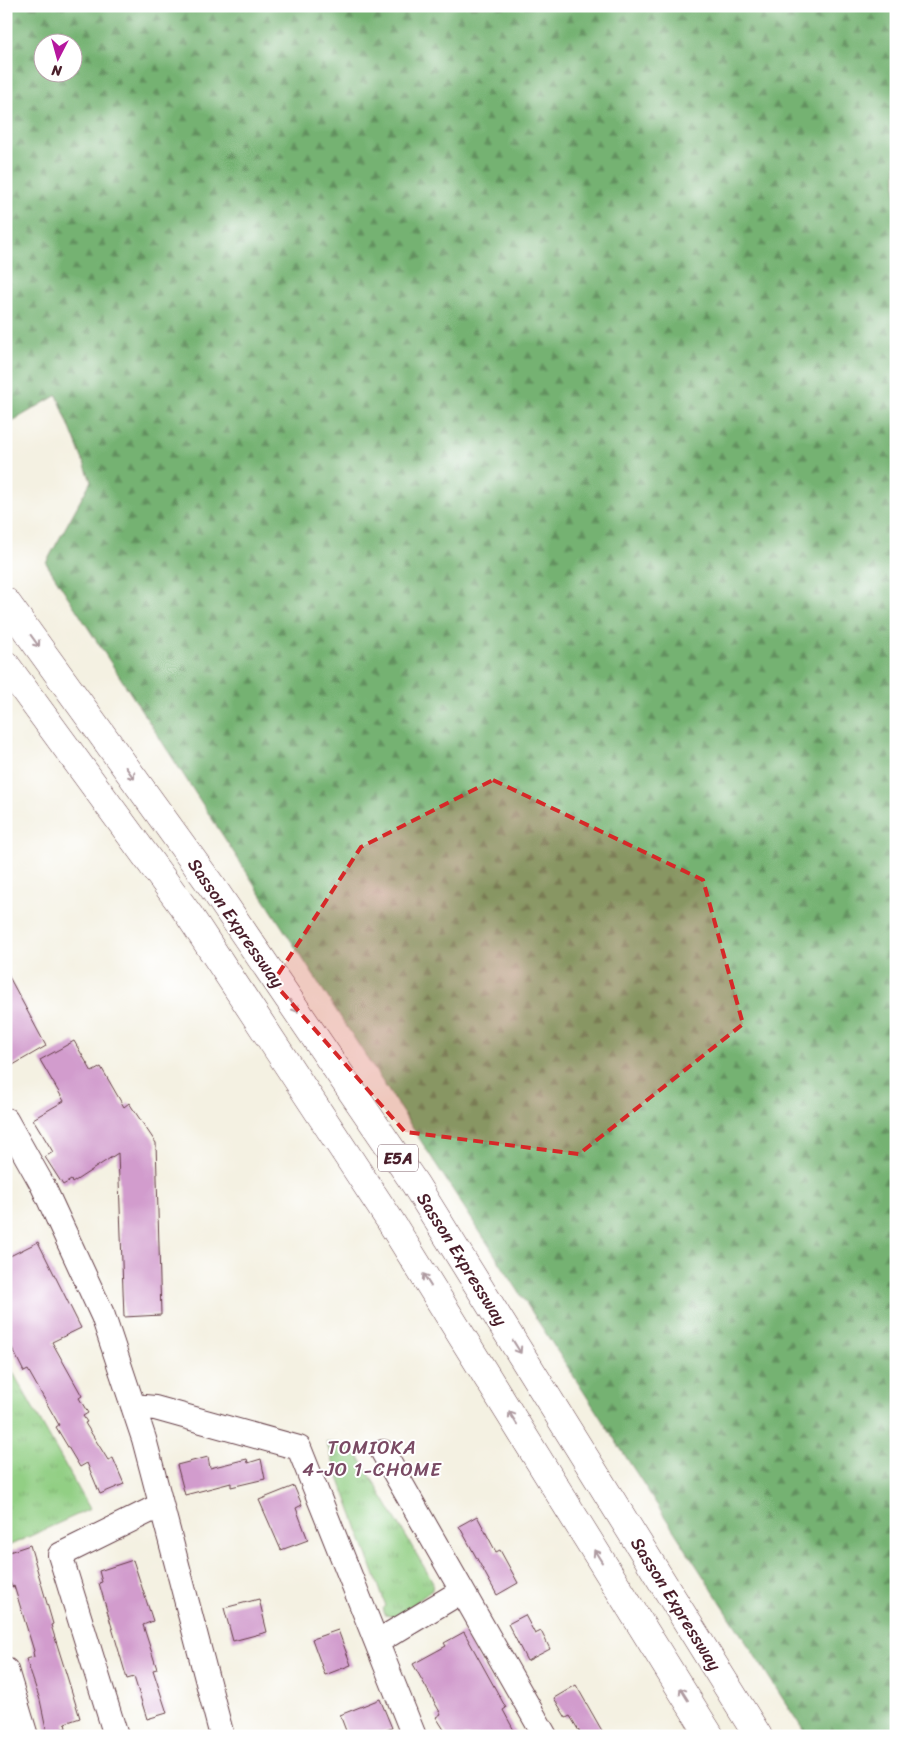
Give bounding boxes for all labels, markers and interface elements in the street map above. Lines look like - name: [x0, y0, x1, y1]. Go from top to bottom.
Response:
- north arrow: [32, 32, 82, 82]
- text: N: [50, 57, 64, 83]
- one-way arrow: [30, 634, 40, 648]
- one-way arrow: [125, 766, 135, 780]
- street label: Sasson Expressway: [179, 851, 293, 995]
- one-way arrow: [289, 999, 299, 1013]
- road number: E5A: [378, 1144, 418, 1172]
- street label: Sasson Expressway: [408, 1186, 517, 1333]
- one-way arrow: [421, 1274, 431, 1288]
- one-way arrow: [512, 1340, 522, 1354]
- one-way arrow: [507, 1412, 517, 1426]
- district label: TOMIOKA 4-JO 1-CHOME: [302, 1431, 442, 1486]
- street label: Sasson Expressway: [622, 1531, 731, 1678]
- one-way arrow: [593, 1550, 603, 1564]
- one-way arrow: [679, 1688, 689, 1702]

